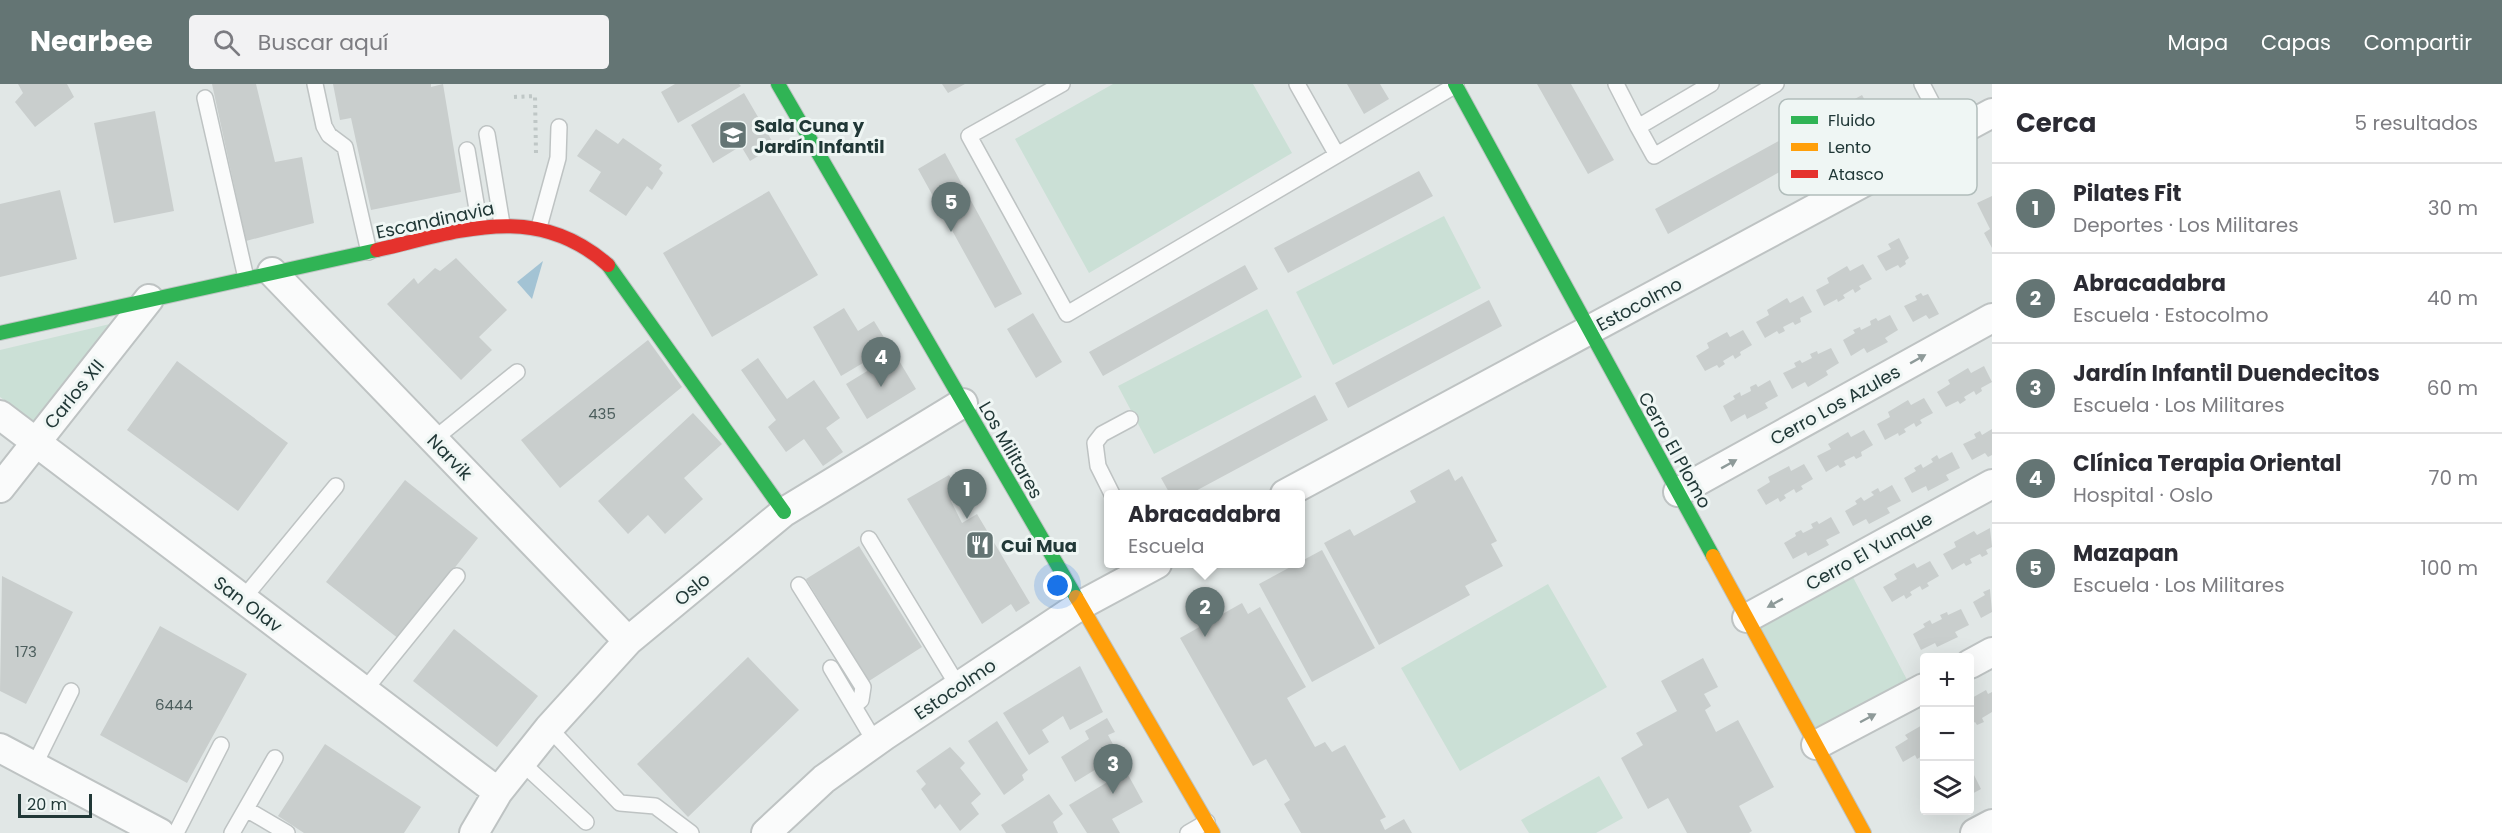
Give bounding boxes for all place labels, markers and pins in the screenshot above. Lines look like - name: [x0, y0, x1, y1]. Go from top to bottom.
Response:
- place label: Sala Cuna y Jardín Infantil: [754, 113, 884, 159]
- school or university icon: Sala Cuna y Jardín Infantil: [717, 119, 749, 151]
- pin: 5: [932, 182, 970, 232]
- pin: 4: [862, 338, 900, 387]
- pin: 1: [948, 470, 986, 519]
- restaurant icon: Cui Mua: [964, 529, 996, 561]
- place label: Cui Mua: [1001, 533, 1077, 558]
- pin: 2: [1186, 588, 1224, 637]
- pin: 3: [1094, 744, 1132, 794]

